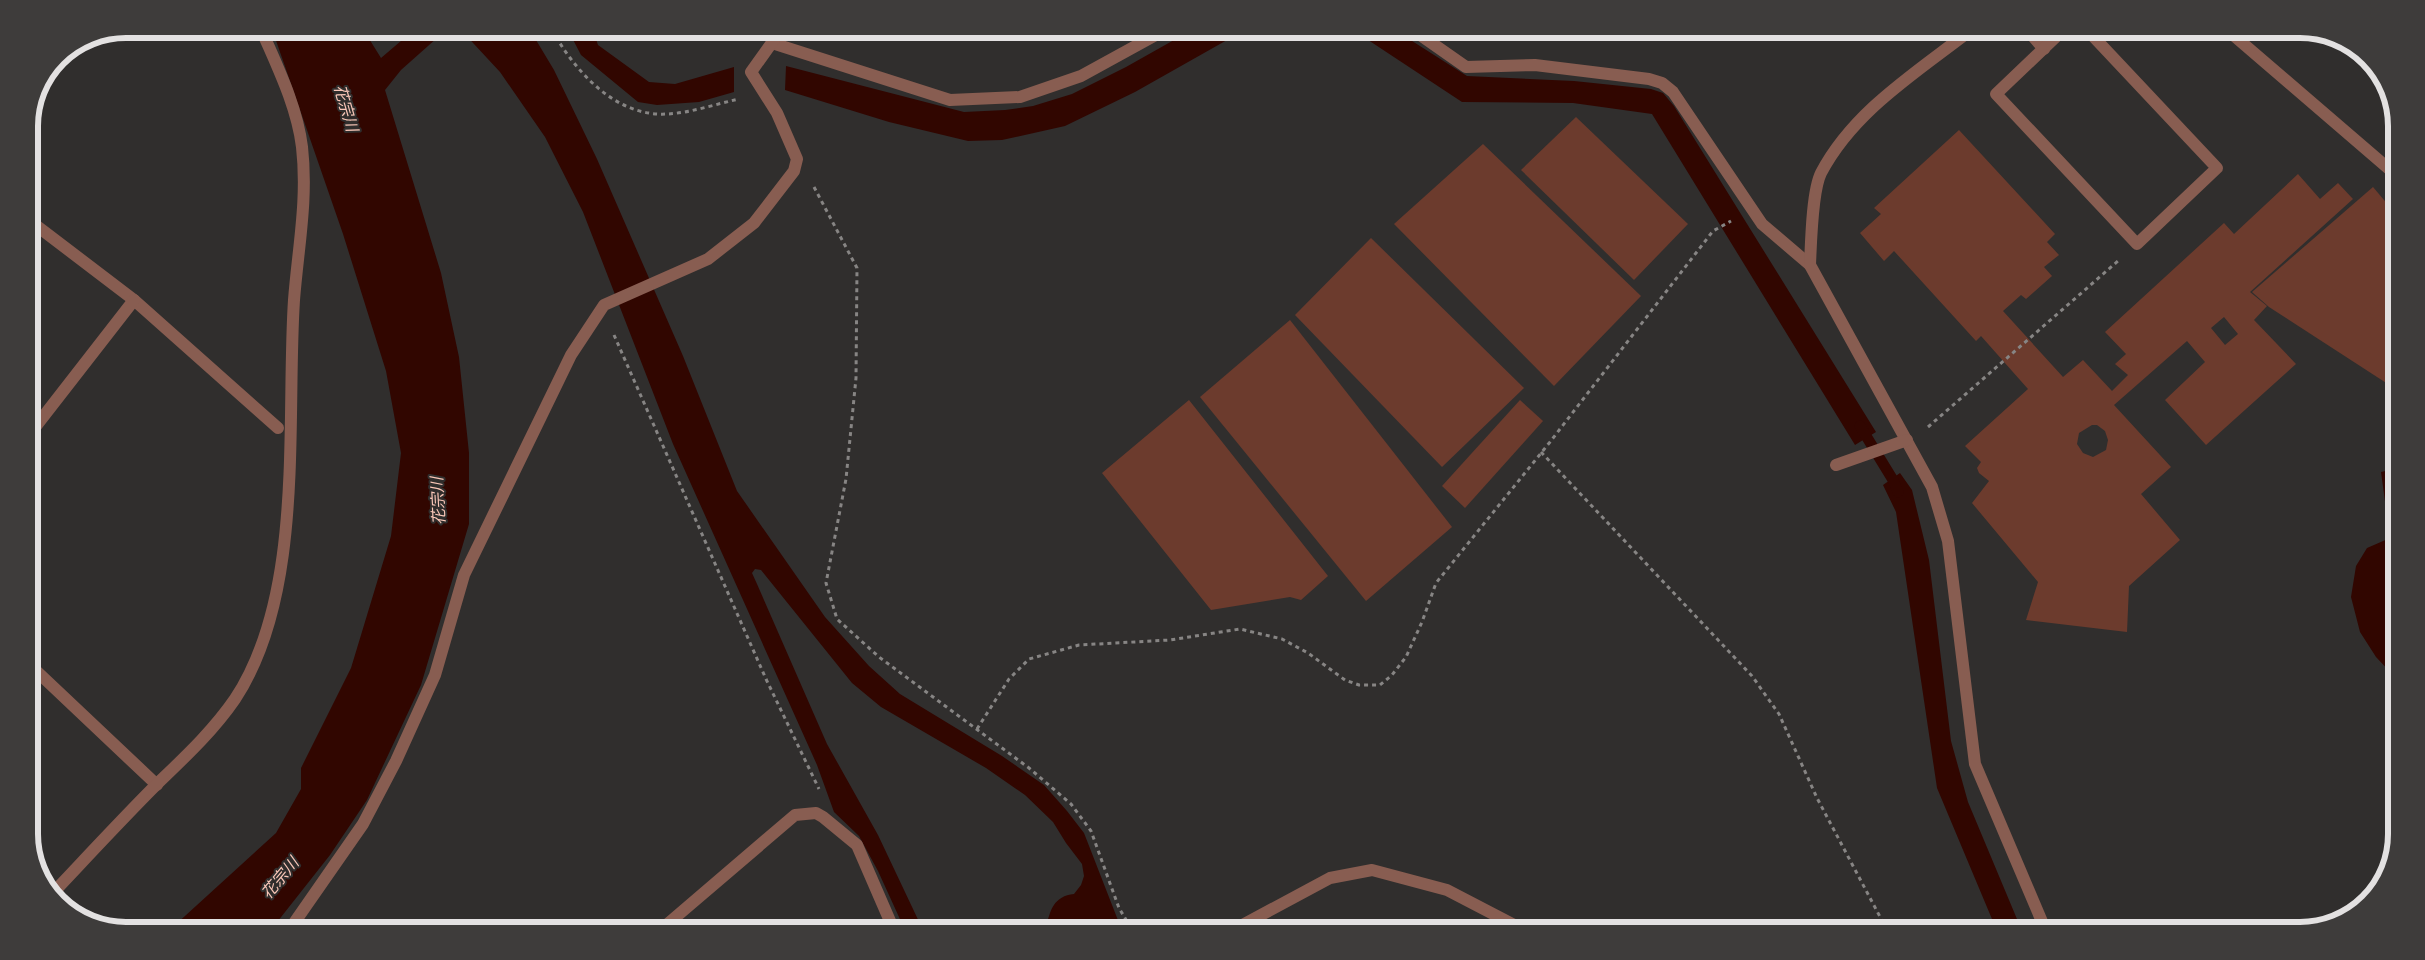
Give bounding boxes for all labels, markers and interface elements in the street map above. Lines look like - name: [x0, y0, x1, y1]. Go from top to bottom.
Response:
- water label: 花宗川: [330, 82, 362, 136]
- water label: 花宗川: [427, 475, 449, 525]
- water label: 花宗川: [257, 852, 304, 902]

